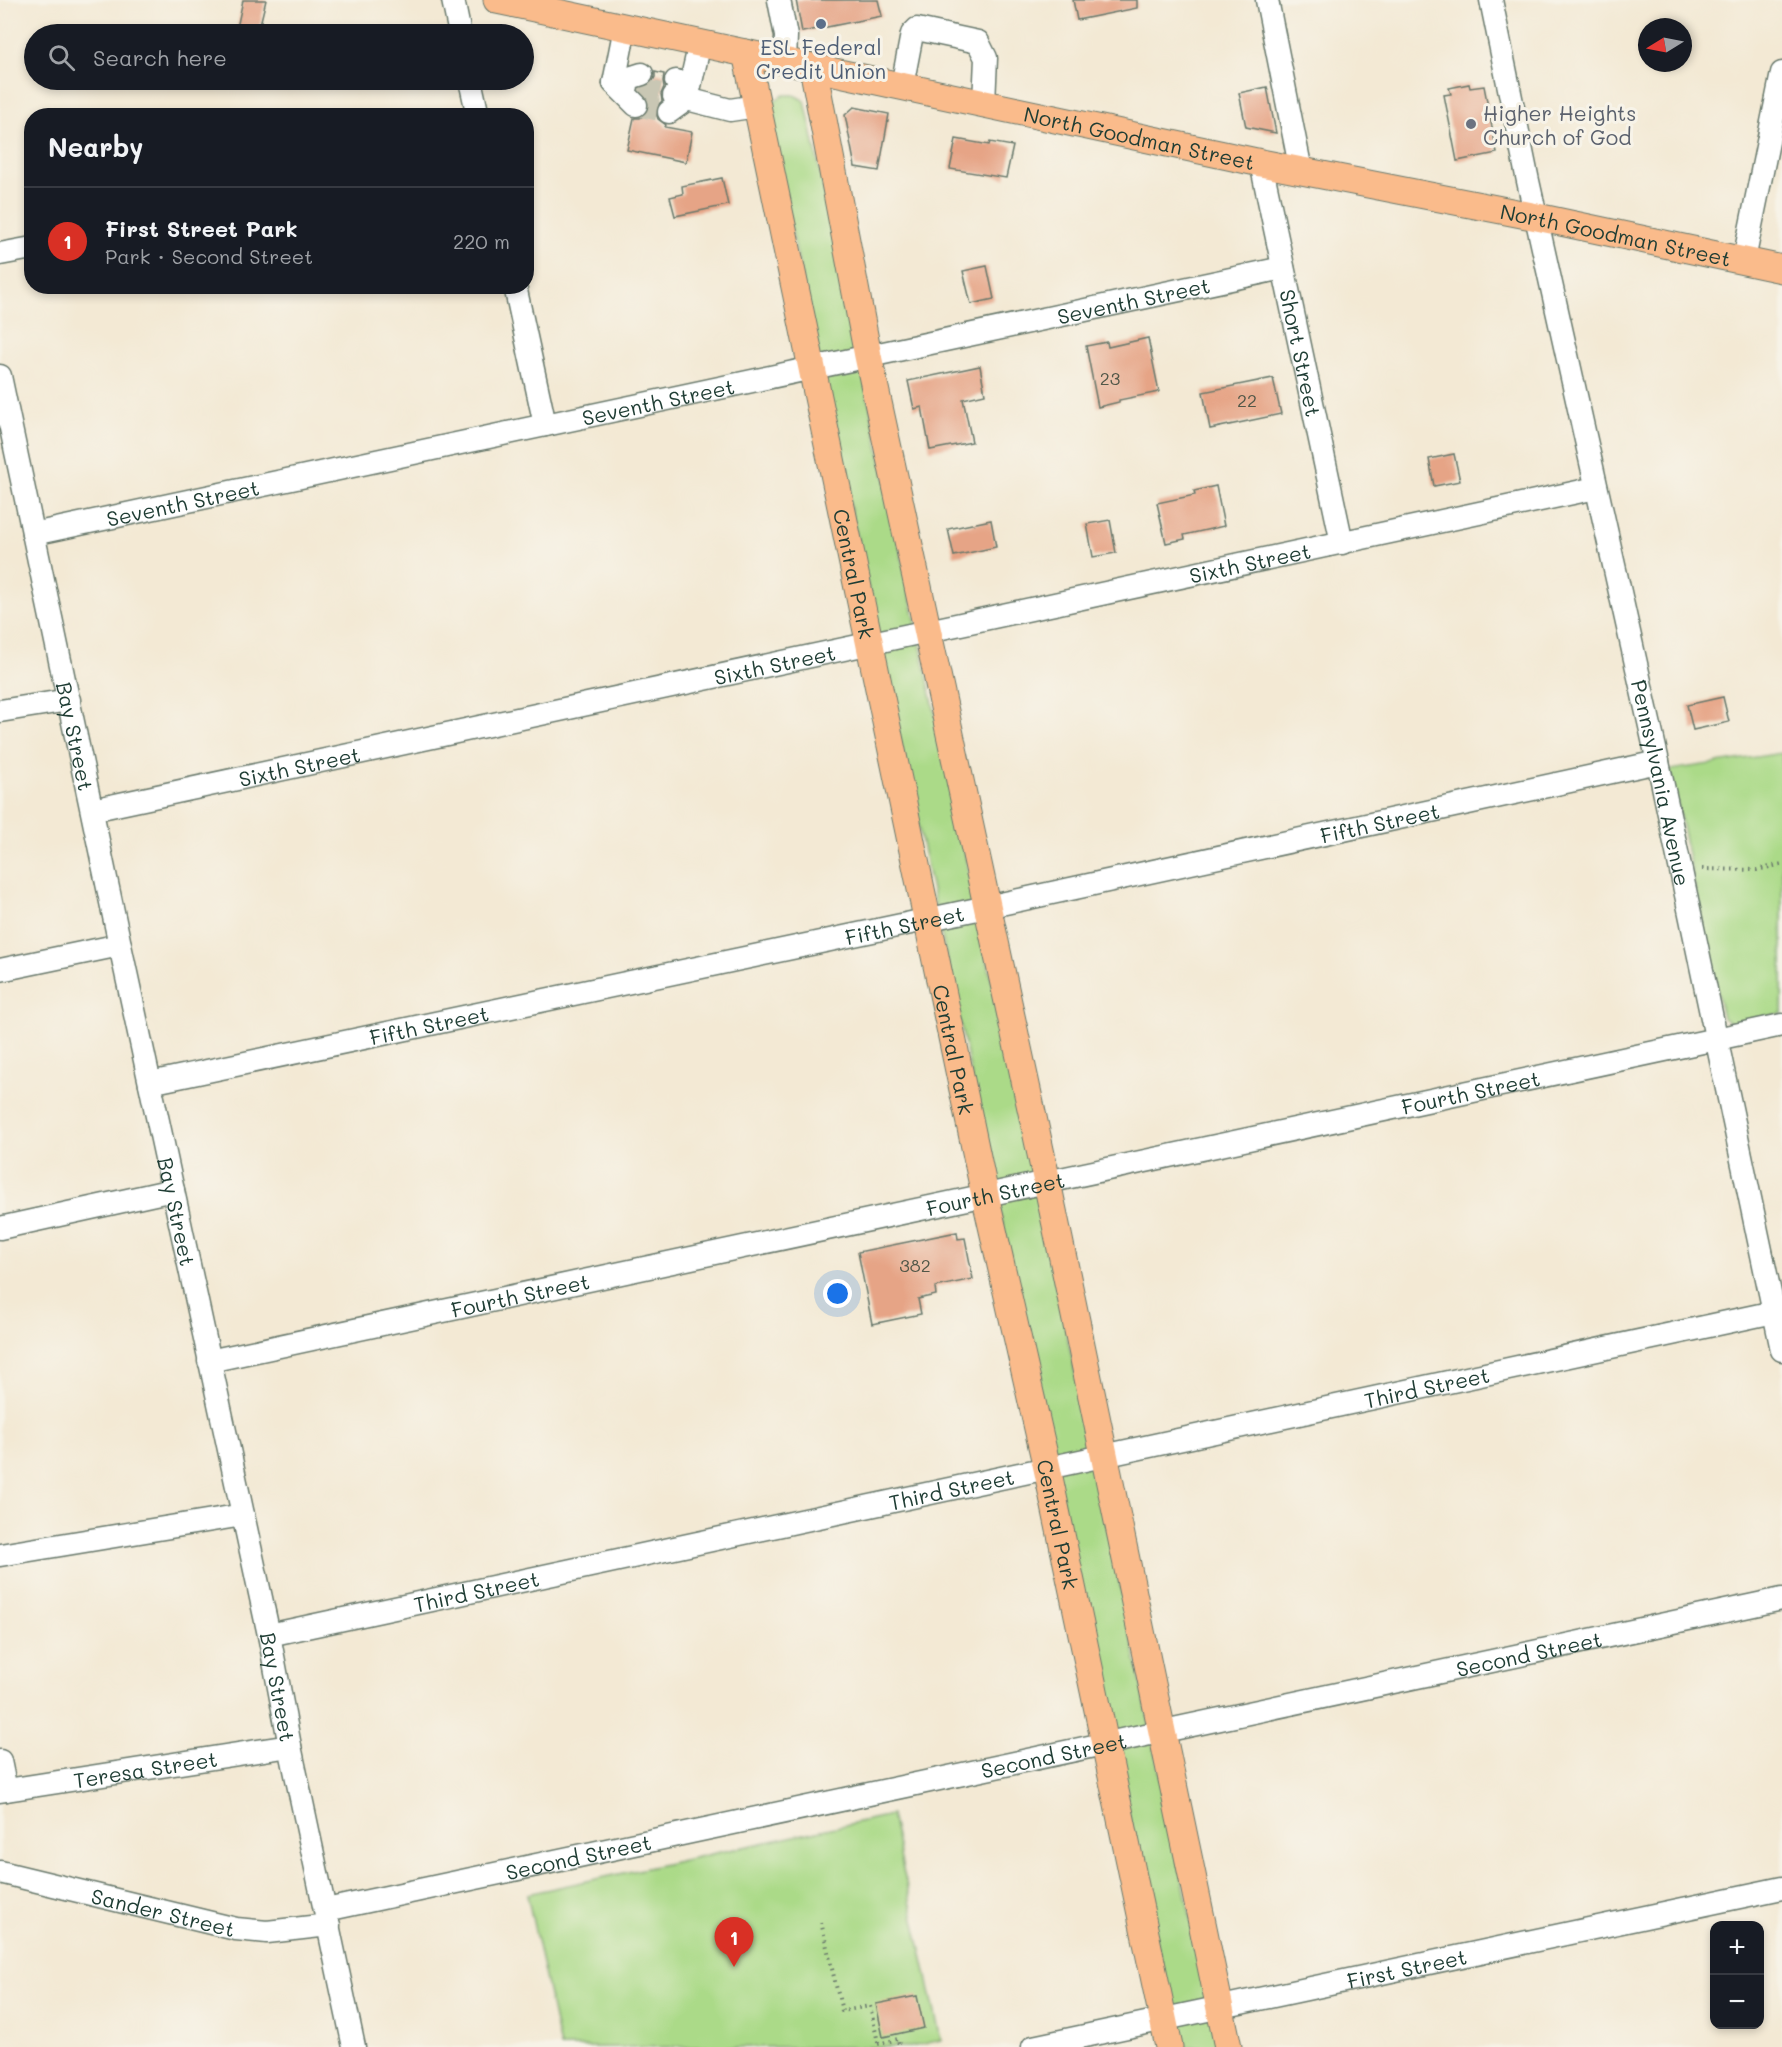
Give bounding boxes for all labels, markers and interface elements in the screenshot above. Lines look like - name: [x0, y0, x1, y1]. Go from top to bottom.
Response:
- marker: ESL Federal Credit Union: [814, 17, 828, 31]
- north arrow: [1638, 18, 1692, 72]
- search box: [24, 24, 534, 90]
- place label: ESL Federal Credit Union: [756, 33, 886, 84]
- icon: search: [45, 41, 78, 74]
- text: Search here: [93, 43, 227, 72]
- street label: North Goodman Street: [1022, 99, 1257, 175]
- place label: Higher Heights Church of God: [1483, 99, 1637, 150]
- marker: Higher Heights Church of God: [1464, 117, 1478, 131]
- text: Nearby: [48, 130, 143, 164]
- street label: North Goodman Street: [1498, 197, 1734, 271]
- text: First Street Park: [105, 214, 298, 243]
- text: 1: [63, 228, 72, 254]
- text: 220 m: [453, 228, 510, 254]
- text: Park · Second Street: [105, 243, 313, 269]
- street label: Seventh Street: [1055, 270, 1212, 329]
- street label: Short Street: [1275, 287, 1328, 419]
- house number: 23: [1100, 366, 1120, 390]
- street label: Seventh Street: [579, 372, 737, 430]
- house number: 22: [1237, 388, 1257, 412]
- street label: Seventh Street: [104, 473, 261, 532]
- street label: Central Park: [828, 506, 882, 641]
- street label: Sixth Street: [1186, 536, 1313, 588]
- street label: Sixth Street: [711, 638, 838, 690]
- street label: Pennsylvania Avenue: [1626, 677, 1697, 888]
- street label: Bay Street: [51, 679, 101, 793]
- street label: Sixth Street: [236, 739, 363, 792]
- street label: Fifth Street: [1318, 796, 1442, 848]
- street label: Fifth Street: [842, 899, 967, 950]
- street label: Central Park: [928, 982, 981, 1117]
- street label: Fifth Street: [367, 999, 491, 1050]
- street label: Fourth Street: [1399, 1064, 1542, 1119]
- street label: Bay Street: [153, 1154, 202, 1268]
- street label: Fourth Street: [924, 1165, 1067, 1221]
- house number: 382: [899, 1253, 931, 1277]
- street label: Fourth Street: [448, 1267, 592, 1322]
- your location: [823, 1279, 852, 1308]
- street label: Third Street: [1361, 1360, 1492, 1413]
- street label: Central Park: [1032, 1456, 1086, 1592]
- street label: Third Street: [886, 1462, 1017, 1515]
- street label: Third Street: [411, 1564, 541, 1617]
- street label: Second Street: [1454, 1624, 1604, 1682]
- street label: Bay Street: [255, 1630, 302, 1744]
- street label: Second Street: [978, 1726, 1129, 1783]
- street label: Teresa Street: [71, 1744, 219, 1793]
- street label: Second Street: [503, 1827, 654, 1885]
- street label: Sander Street: [89, 1881, 238, 1942]
- pin: 1: [714, 1918, 754, 1967]
- map controls: [1710, 1921, 1764, 2029]
- button: +: [1710, 1921, 1764, 1975]
- street label: First Street: [1344, 1942, 1469, 1994]
- button: −: [1710, 1975, 1764, 2029]

